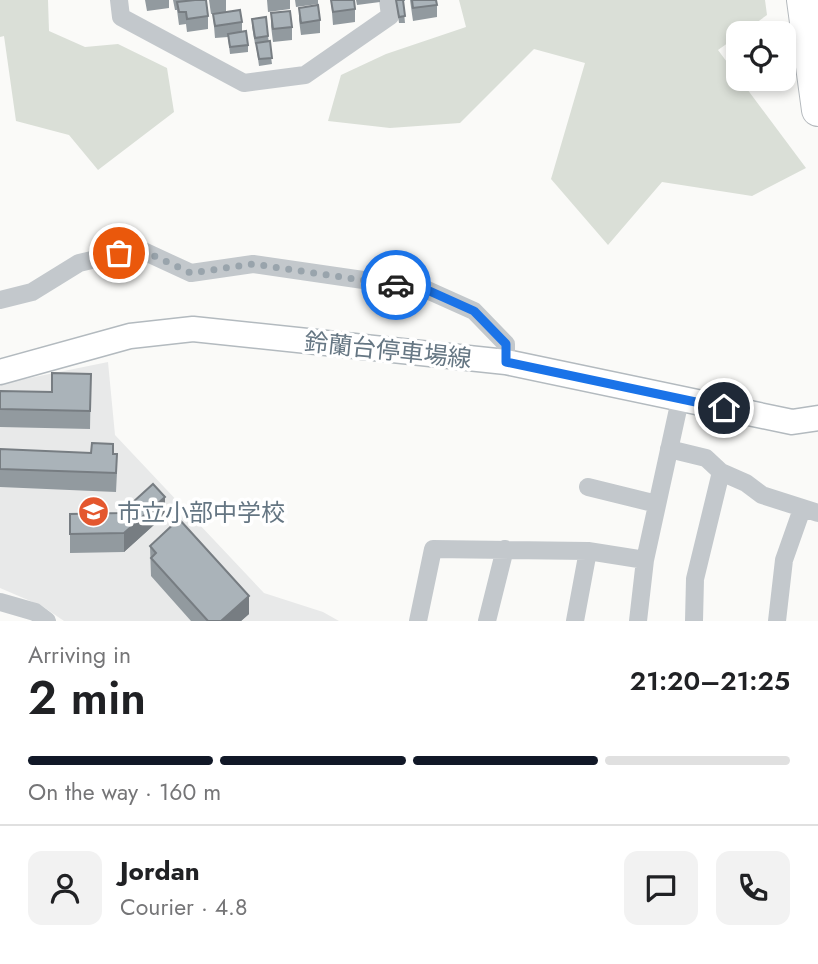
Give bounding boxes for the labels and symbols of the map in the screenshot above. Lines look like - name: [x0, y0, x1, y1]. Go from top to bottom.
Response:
- pin: [89, 223, 149, 283]
- courier: [361, 250, 431, 320]
- street label: 鈴蘭台停車場線: [303, 324, 473, 376]
- pin: [694, 378, 754, 438]
- school or university icon: 市立小部中学校: [77, 495, 111, 529]
- place label: 市立小部中学校: [117, 495, 285, 530]

